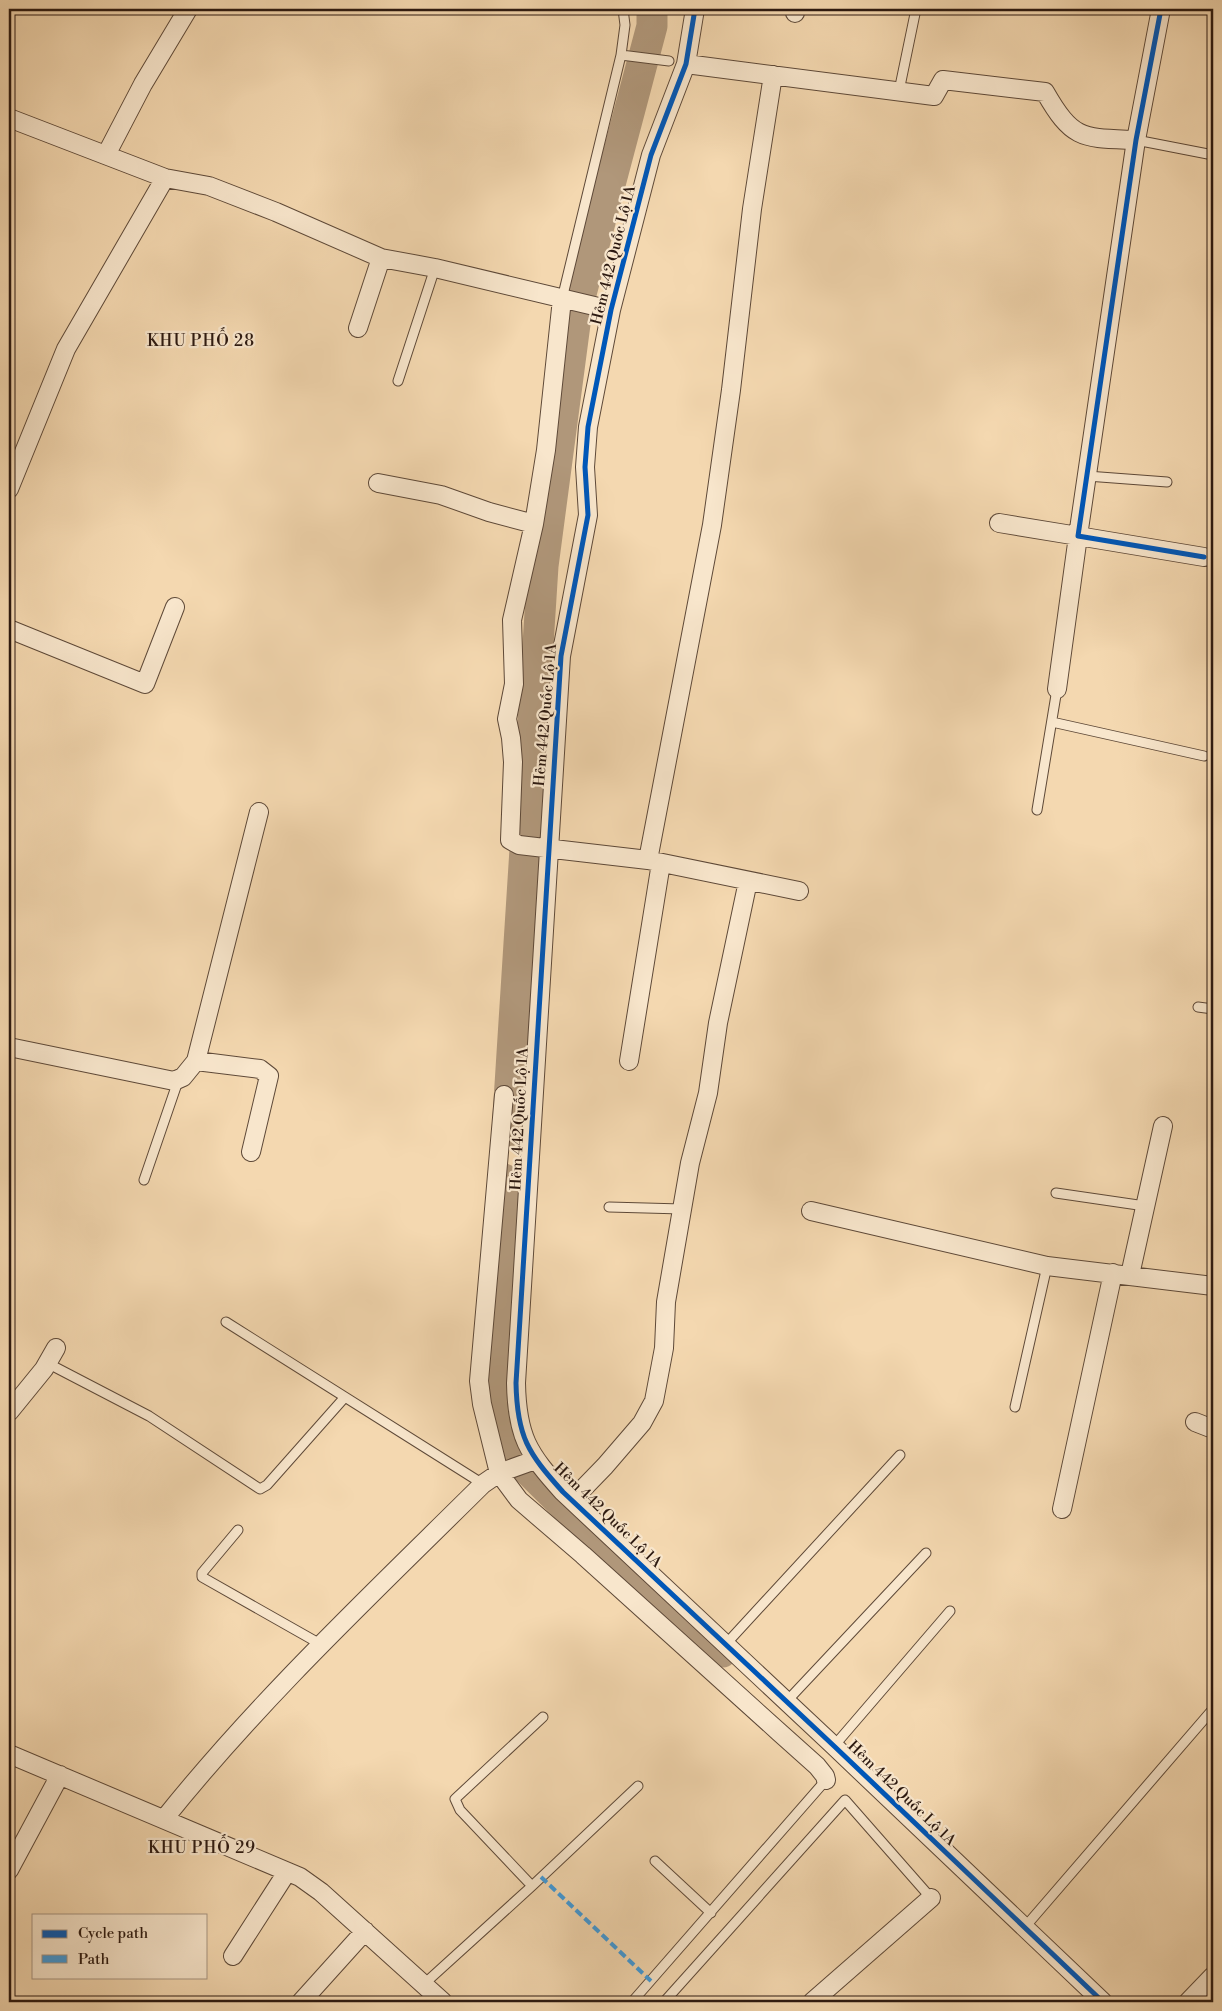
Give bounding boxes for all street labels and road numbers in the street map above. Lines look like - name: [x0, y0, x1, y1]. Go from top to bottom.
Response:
- street label: Hẻm 442 Quốc Lộ 1A: [587, 183, 640, 327]
- street label: Hẻm 442 Quốc Lộ 1A: [530, 642, 561, 787]
- street label: Hẻm 442 Quốc Lộ 1A: [506, 1046, 533, 1191]
- street label: Hẻm 442 Quốc Lộ 1A: [550, 1459, 666, 1572]
- street label: Hẻm 442 Quốc Lộ 1A: [844, 1737, 960, 1850]

